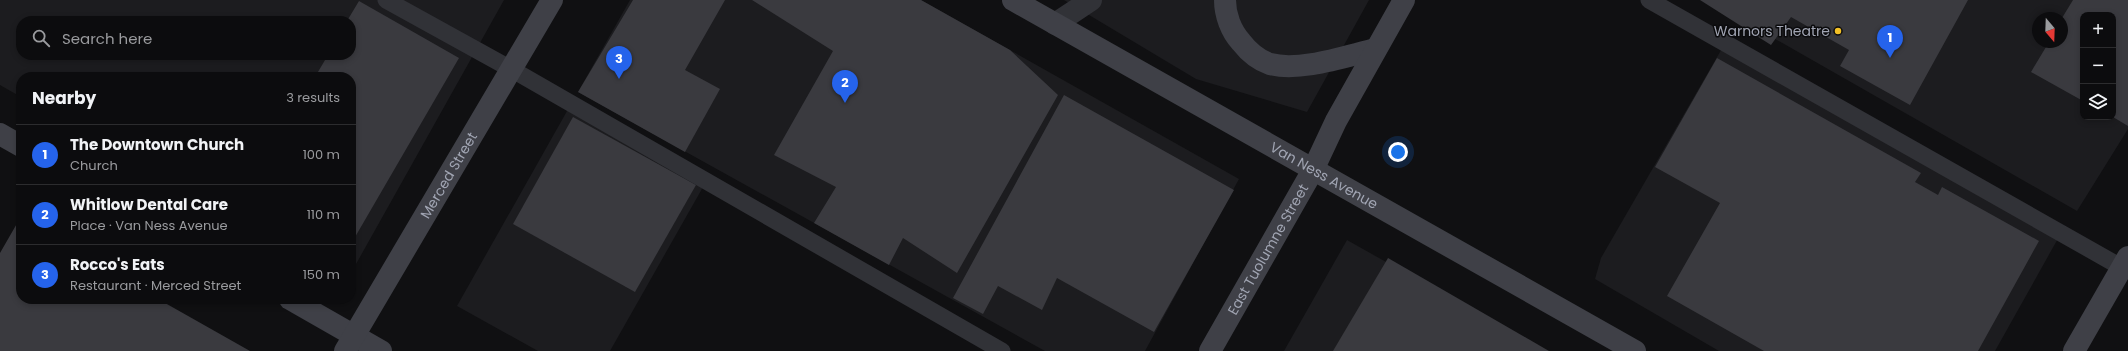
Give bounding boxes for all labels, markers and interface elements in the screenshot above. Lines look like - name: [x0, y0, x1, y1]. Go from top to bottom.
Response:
- north arrow: [2032, 12, 2068, 48]
- map controls: [2080, 12, 2116, 120]
- button: +: [2080, 12, 2116, 48]
- search box: [16, 16, 356, 60]
- place label: Warnors Theatre: [1714, 21, 1830, 41]
- pin: 1: [1877, 25, 1903, 58]
- marker: Warnors Theatre: [1833, 26, 1843, 36]
- icon: search: [30, 27, 52, 49]
- text: Search here: [62, 28, 152, 49]
- pin: 3: [606, 46, 632, 79]
- button: −: [2080, 48, 2116, 84]
- pin: 2: [832, 70, 858, 103]
- button: layers: [2080, 84, 2116, 120]
- text: Nearby: [32, 86, 96, 110]
- text: 3 results: [286, 88, 340, 107]
- street label: Merced Street: [415, 128, 482, 222]
- text: The Downtown Church: [70, 134, 244, 155]
- street label: Van Ness Avenue: [1266, 137, 1382, 214]
- your location: [1388, 142, 1408, 162]
- text: 1: [43, 145, 47, 164]
- text: 100 m: [303, 145, 340, 164]
- text: Church: [70, 156, 118, 175]
- street label: East Tuolumne Street: [1223, 180, 1313, 318]
- text: Whitlow Dental Care: [70, 194, 228, 215]
- text: 2: [41, 205, 49, 224]
- text: 110 m: [307, 205, 340, 224]
- text: Place · Van Ness Avenue: [70, 216, 228, 235]
- text: Rocco's Eats: [70, 254, 165, 275]
- text: 3: [41, 265, 49, 284]
- text: 150 m: [303, 265, 340, 284]
- text: Restaurant · Merced Street: [70, 276, 241, 295]

